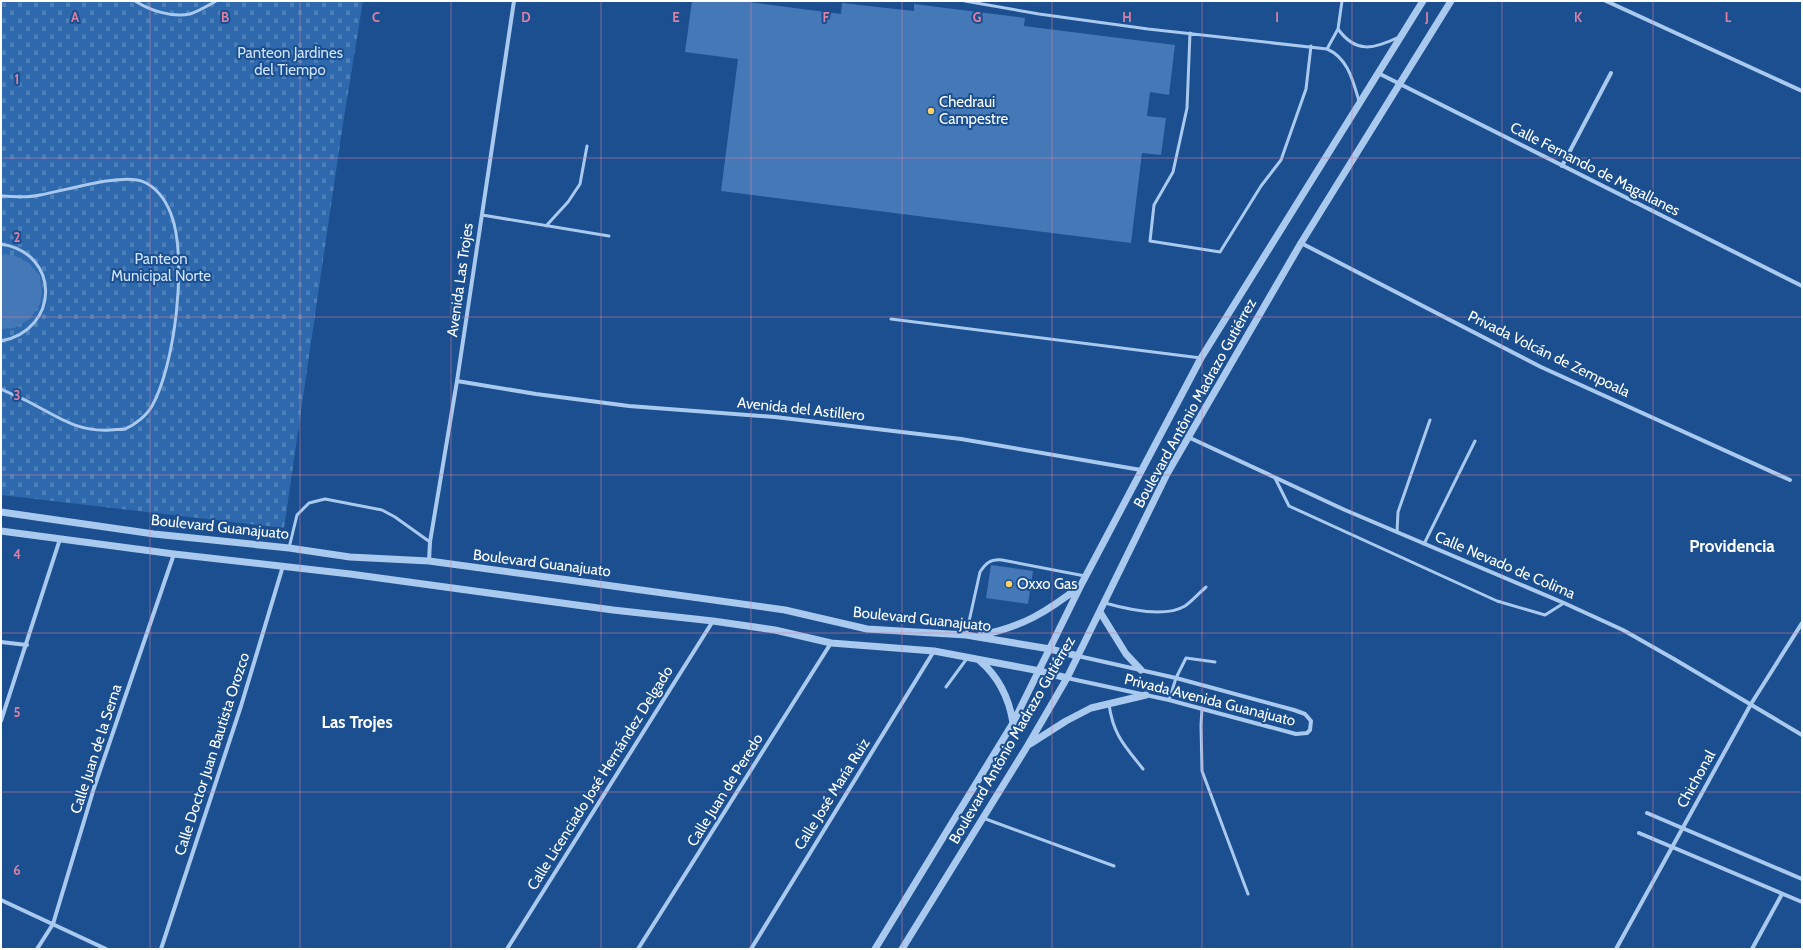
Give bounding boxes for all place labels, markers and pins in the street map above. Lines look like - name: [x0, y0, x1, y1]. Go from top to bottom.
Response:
- place label: Chedraui Campestre: [939, 93, 1008, 128]
- marker: Chedraui Campestre: [926, 106, 936, 116]
- place label: Oxxo Gas: [1017, 575, 1077, 593]
- marker: Oxxo Gas: [1004, 579, 1014, 589]

